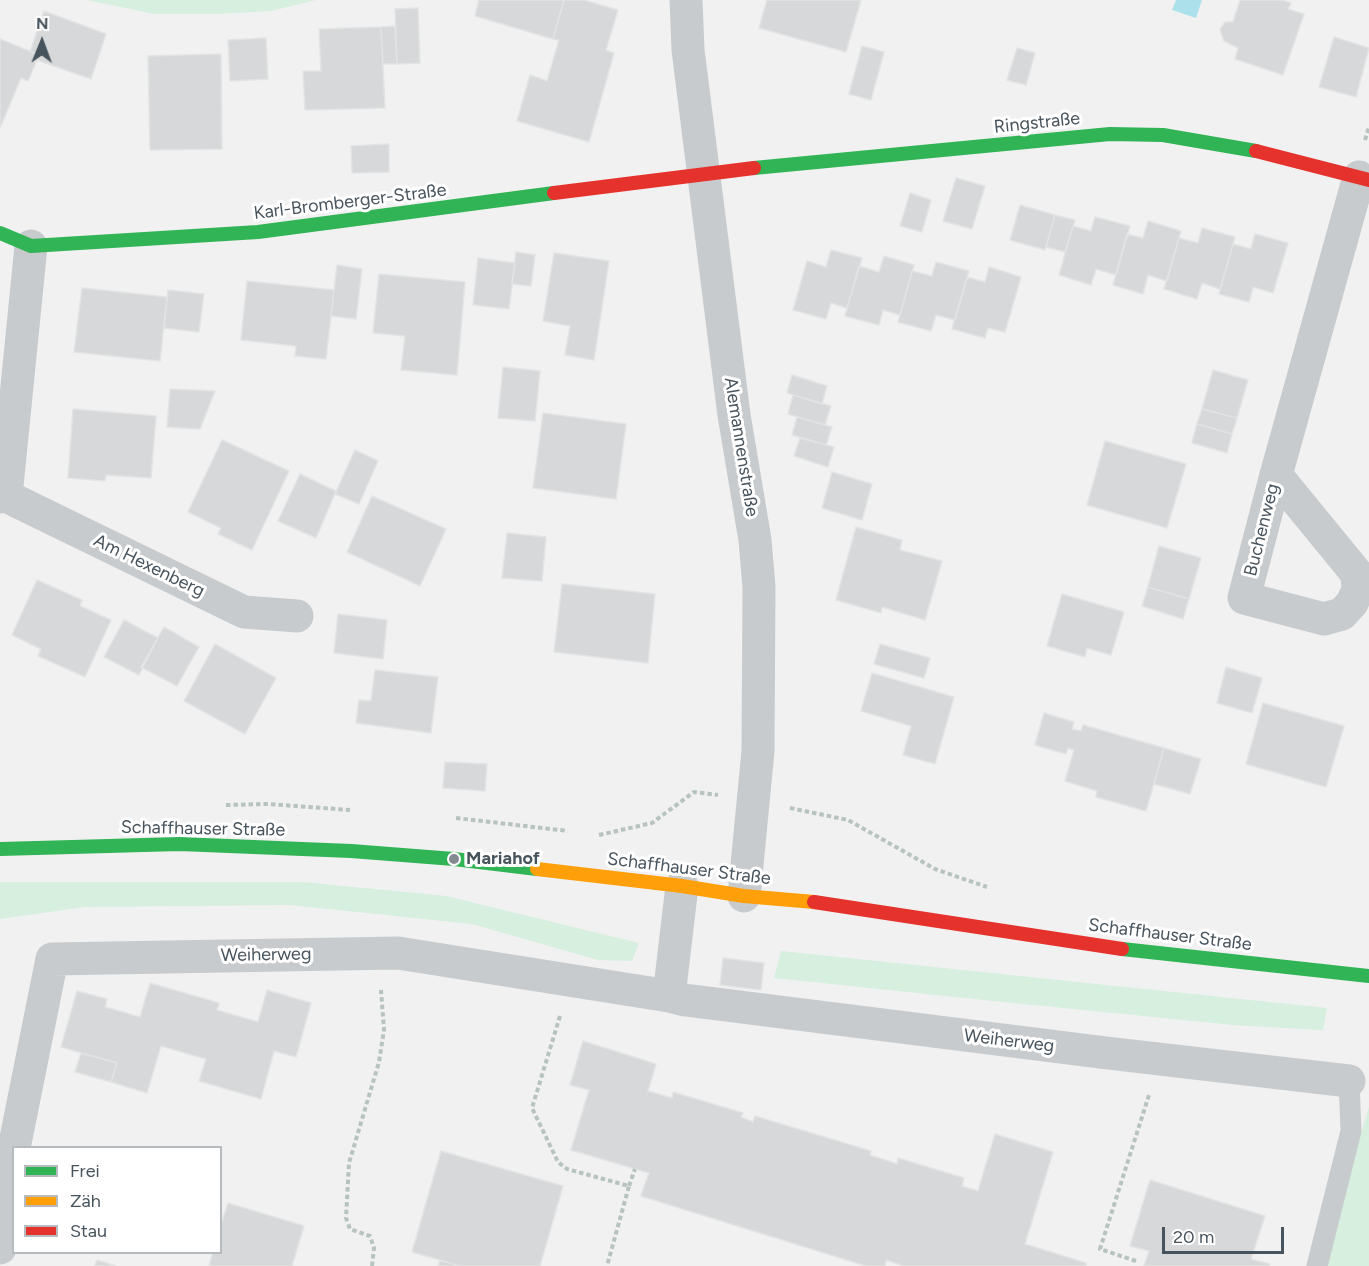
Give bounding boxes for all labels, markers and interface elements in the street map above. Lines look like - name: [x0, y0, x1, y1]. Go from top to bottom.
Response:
- north arrow: [12, 12, 72, 72]
- text: N: [36, 14, 49, 33]
- street label: Ringstraße: [993, 108, 1081, 138]
- street label: Karl-Bromberger-Straße: [252, 179, 448, 225]
- street label: Alemannenstraße: [719, 376, 763, 518]
- street label: Buchenweg: [1240, 481, 1284, 579]
- street label: Am Hexenberg: [90, 530, 208, 602]
- street label: Schaffhauser Straße: [121, 817, 285, 841]
- place label: Mariahof: [466, 848, 540, 870]
- street label: Schaffhauser Straße: [606, 848, 772, 890]
- marker: Mariahof: [447, 852, 461, 866]
- street label: Schaffhauser Straße: [1087, 914, 1253, 956]
- street label: Weiherweg: [220, 943, 312, 967]
- street label: Weiherweg: [963, 1025, 1055, 1057]
- legend: [12, 1146, 222, 1254]
- text: Frei: [70, 1160, 100, 1182]
- text: Zäh: [70, 1190, 101, 1212]
- scale bar: [1165, 1215, 1286, 1253]
- text: Stau: [70, 1220, 107, 1242]
- text: 20 m: [1173, 1226, 1214, 1248]

